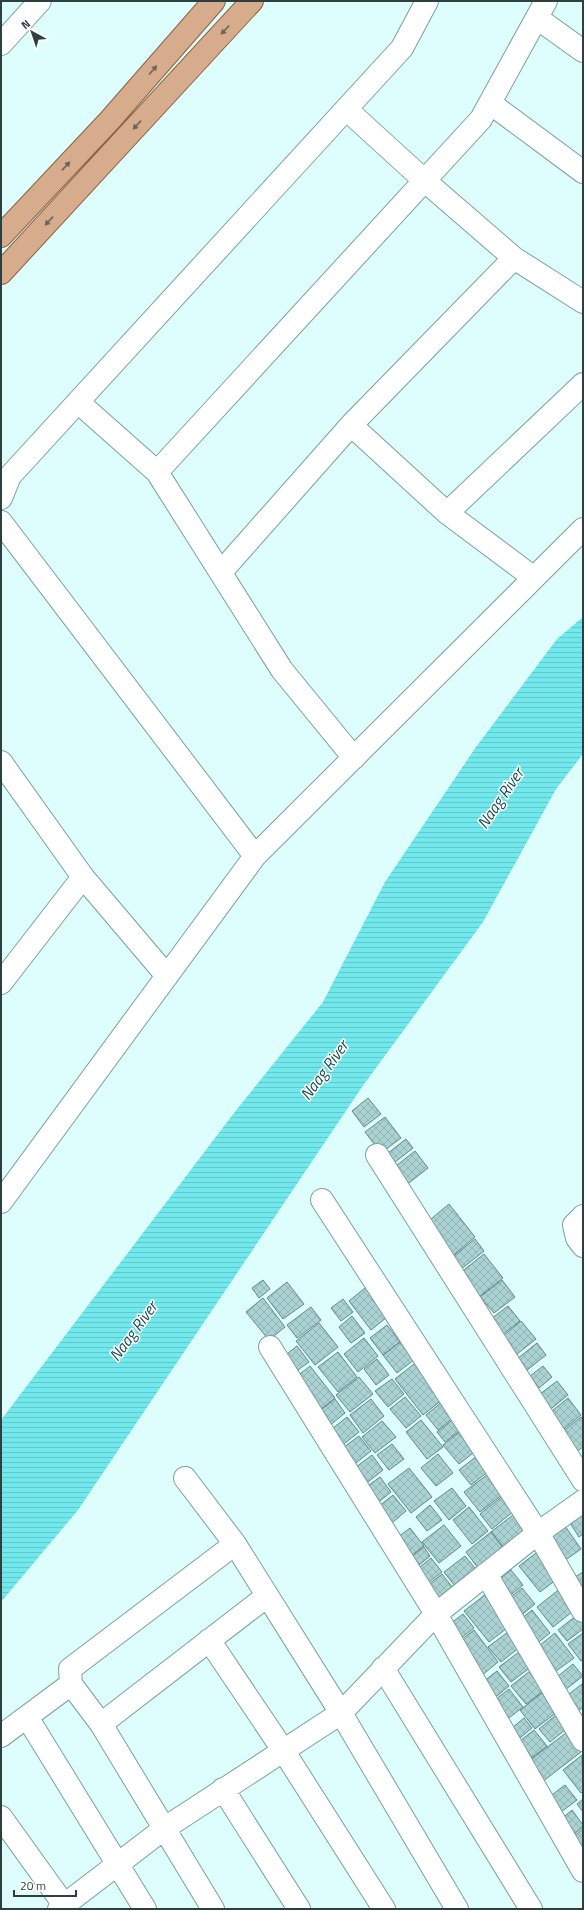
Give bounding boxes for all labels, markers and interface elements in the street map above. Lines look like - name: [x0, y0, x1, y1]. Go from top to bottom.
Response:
- north arrow: [12, 12, 52, 52]
- text: N: [18, 16, 34, 33]
- one-way arrow: [221, 25, 230, 35]
- one-way arrow: [149, 65, 158, 75]
- one-way arrow: [133, 120, 142, 130]
- one-way arrow: [61, 162, 70, 171]
- one-way arrow: [44, 216, 54, 226]
- water label: Naag River: [471, 761, 530, 833]
- water label: Naag River: [294, 1034, 355, 1105]
- water label: Naag River: [103, 1295, 164, 1366]
- scale bar: [14, 1872, 76, 1898]
- text: 20 m: [20, 1876, 46, 1895]

